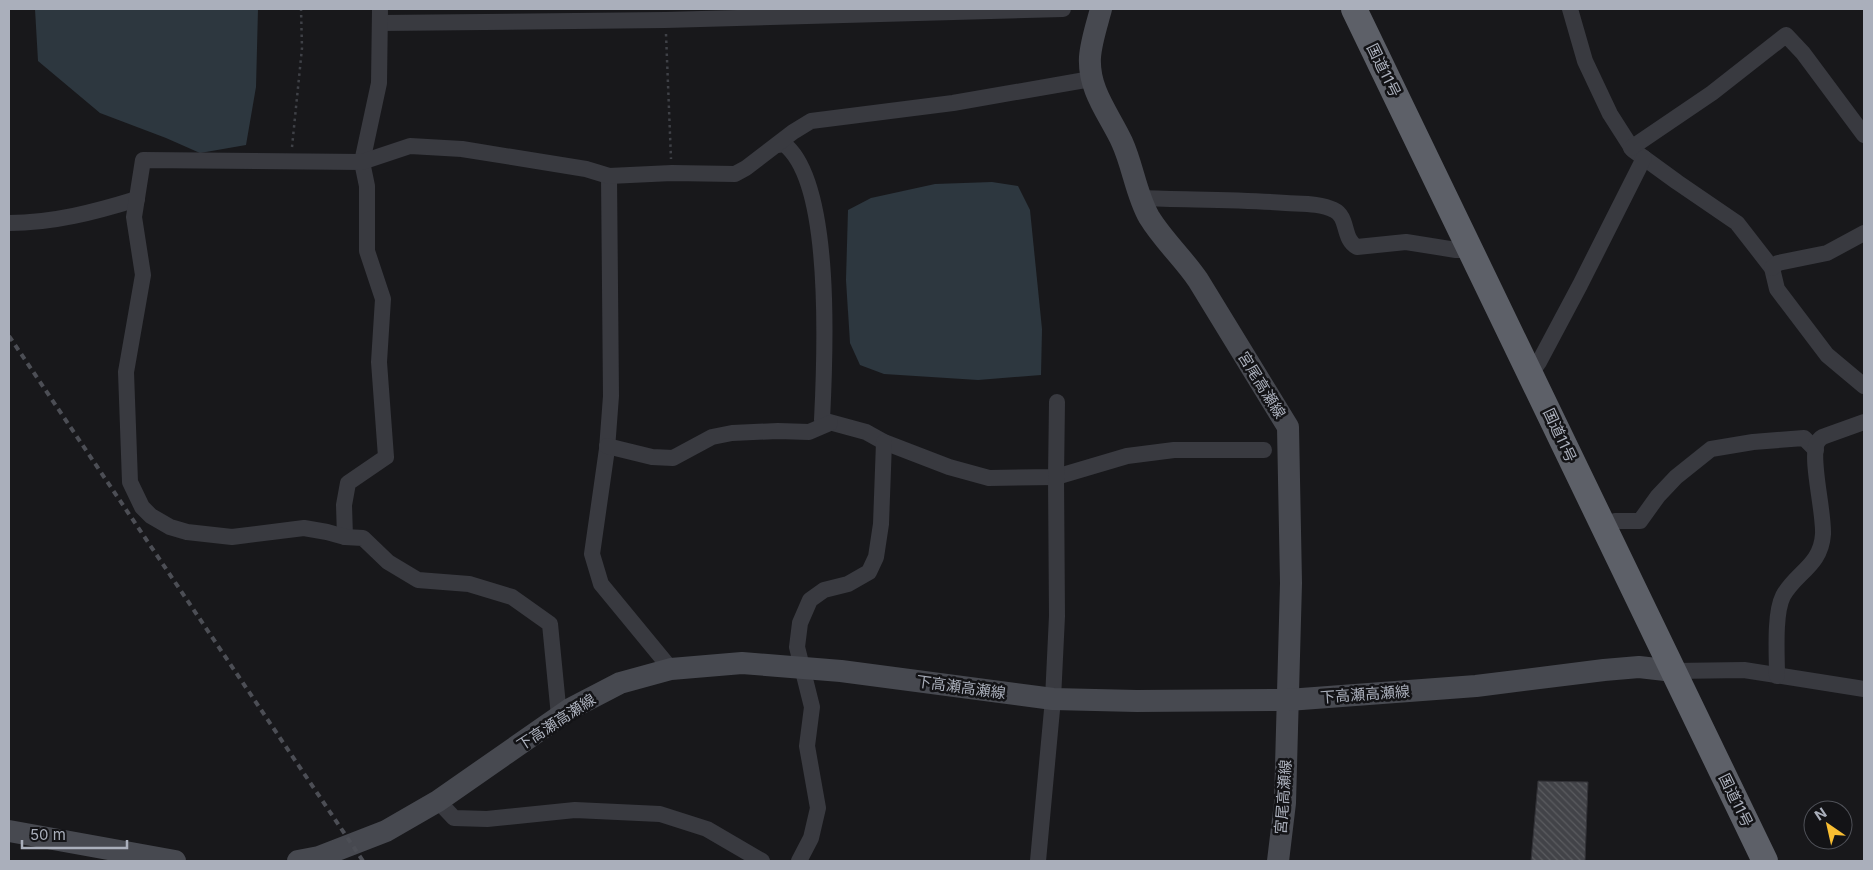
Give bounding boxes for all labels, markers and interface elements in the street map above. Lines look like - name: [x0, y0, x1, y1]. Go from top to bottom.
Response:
- street label: 国道11号: [1363, 40, 1405, 100]
- street label: 宮尾高瀬線: [1234, 348, 1290, 422]
- street label: 国道11号: [1539, 405, 1581, 465]
- street label: 下高瀬高瀬線: [915, 671, 1007, 703]
- street label: 下高瀬高瀬線: [1319, 681, 1411, 707]
- street label: 下高瀬高瀬線: [513, 690, 599, 754]
- street label: 宮尾高瀬線: [1271, 759, 1295, 835]
- street label: 国道11号: [1715, 770, 1757, 830]
- north arrow: [1803, 800, 1853, 850]
- text: N: [1811, 804, 1830, 824]
- scale bar: [22, 818, 128, 850]
- text: 50 m: [30, 825, 66, 844]

